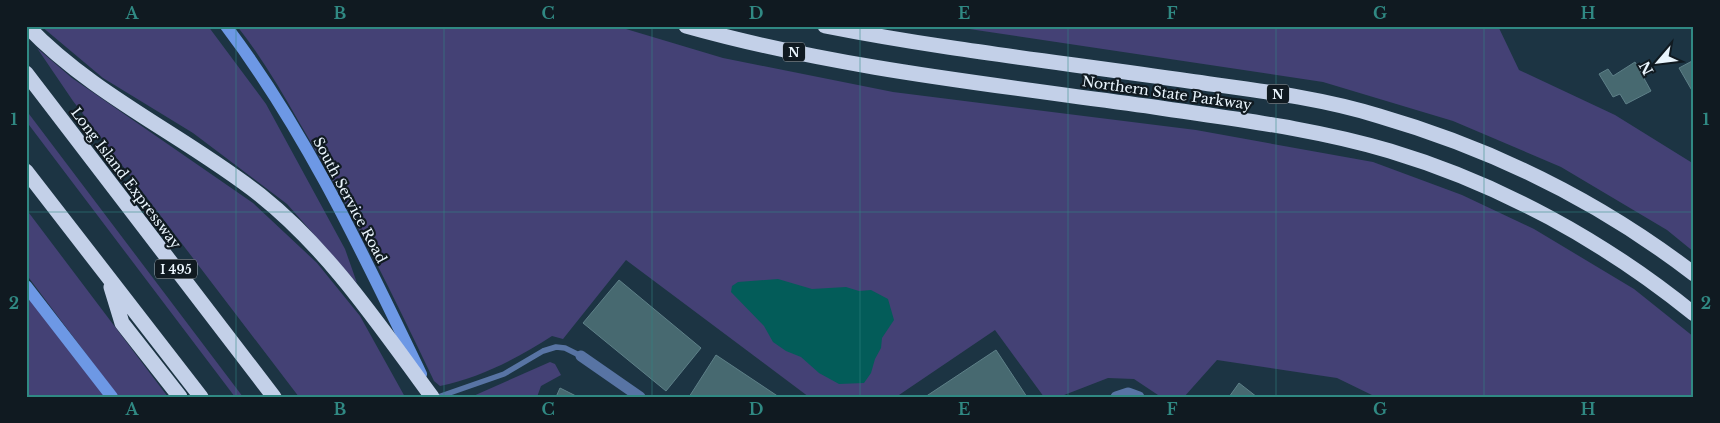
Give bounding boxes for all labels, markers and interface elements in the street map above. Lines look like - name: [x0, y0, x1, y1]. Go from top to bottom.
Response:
- text: A: [125, 3, 140, 23]
- text: B: [334, 3, 347, 23]
- text: C: [541, 3, 555, 23]
- text: D: [749, 3, 763, 23]
- text: E: [958, 3, 970, 23]
- text: F: [1166, 3, 1178, 23]
- text: G: [1373, 3, 1387, 23]
- text: H: [1580, 3, 1596, 23]
- north arrow: [1632, 38, 1682, 88]
- road number: N: [783, 42, 805, 62]
- text: N: [1635, 58, 1658, 78]
- street label: Northern State Parkway: [1081, 72, 1253, 114]
- road number: N: [1267, 85, 1289, 104]
- street label: Long Island Expressway: [67, 104, 185, 252]
- text: 1: [11, 109, 18, 129]
- text: 1: [1703, 109, 1710, 129]
- street label: South Service Road: [309, 134, 391, 267]
- road number: I 495: [155, 260, 197, 278]
- text: 2: [9, 293, 19, 313]
- text: 2: [1701, 293, 1711, 313]
- text: A: [125, 399, 140, 419]
- text: B: [334, 399, 347, 419]
- text: C: [541, 399, 555, 419]
- text: D: [749, 399, 763, 419]
- text: E: [958, 399, 970, 419]
- text: F: [1166, 399, 1178, 419]
- text: G: [1373, 399, 1387, 419]
- text: H: [1580, 399, 1596, 419]

